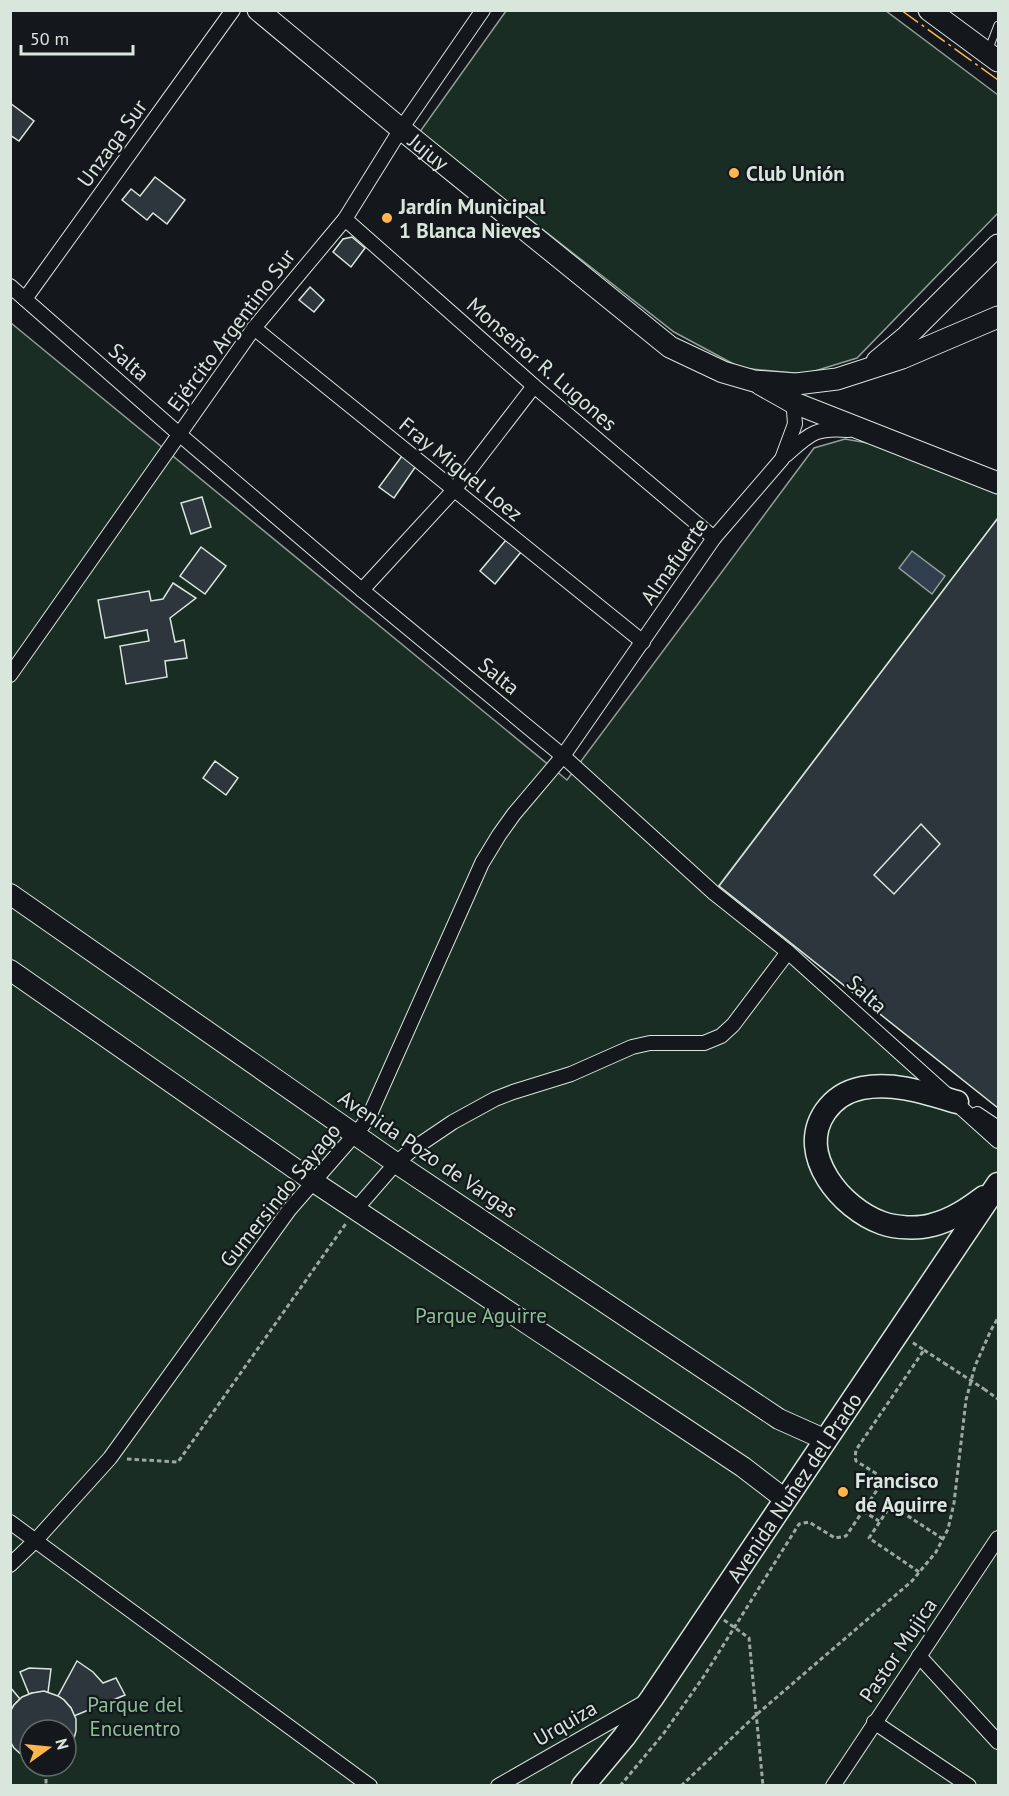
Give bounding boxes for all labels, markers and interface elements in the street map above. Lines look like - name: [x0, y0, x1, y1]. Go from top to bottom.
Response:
- scale bar: [21, 18, 134, 56]
- text: 50 m: [30, 27, 69, 50]
- street label: Unzaga Sur: [71, 94, 153, 192]
- street label: Jujuy: [402, 127, 455, 176]
- place label: Club Unión: [746, 160, 845, 187]
- marker: Club Unión: [727, 166, 741, 180]
- place label: Jardín Municipal 1 Blanca Nieves: [398, 193, 546, 244]
- marker: Jardín Municipal 1 Blanca Nieves: [380, 211, 394, 225]
- street label: Ejército Argentino Sur: [161, 243, 301, 417]
- street label: Monseñor R. Lugones: [461, 291, 623, 437]
- street label: Salta: [103, 337, 155, 387]
- street label: Fray Miguel Loez: [394, 411, 528, 527]
- street label: Almafuerte: [634, 512, 714, 610]
- street label: Salta: [473, 651, 525, 701]
- street label: Salta: [841, 969, 893, 1019]
- street label: Avenida Pozo de Vargas: [333, 1084, 523, 1224]
- street label: Gumersindo Sayago: [214, 1118, 346, 1272]
- park label: Parque Aguirre: [415, 1302, 547, 1329]
- street label: Avenida Nuñez del Prado: [720, 1387, 867, 1587]
- place label: Francisco de Aguirre: [855, 1467, 947, 1518]
- marker: Francisco de Aguirre: [836, 1485, 850, 1499]
- street label: Pastor Mujica: [853, 1593, 943, 1707]
- park label: Parque del Encuentro: [87, 1691, 183, 1742]
- street label: Urquiza: [528, 1694, 602, 1752]
- north arrow: [18, 1718, 78, 1778]
- text: N: [51, 1736, 74, 1752]

